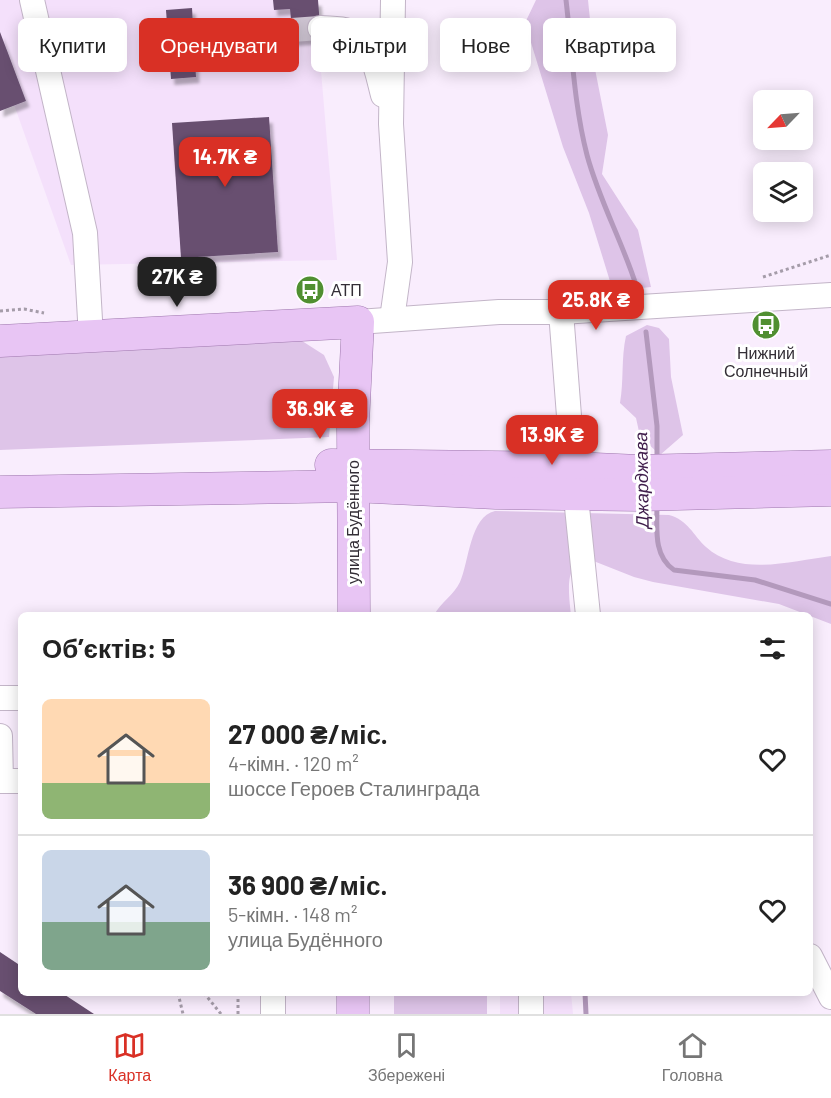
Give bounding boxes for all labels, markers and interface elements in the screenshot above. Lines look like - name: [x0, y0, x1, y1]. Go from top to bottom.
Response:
- chip: Купити: [18, 18, 127, 72]
- chip: Орендувати: [139, 18, 299, 72]
- chip: Фільтри: [311, 18, 428, 72]
- chip: Нове: [440, 18, 531, 72]
- chip: Квартира: [543, 18, 676, 72]
- north arrow: [753, 90, 813, 150]
- map controls: [753, 90, 813, 222]
- pin: 14.7K ₴: [170, 137, 280, 188]
- text: 14.7K ₴: [193, 144, 257, 168]
- button: layers: [753, 162, 813, 222]
- pin: 27K ₴: [135, 257, 219, 308]
- text: 27K ₴: [152, 264, 202, 288]
- bus stop icon: АТП: [294, 274, 326, 306]
- place label: АТП: [331, 280, 362, 299]
- pin: 25.8K ₴: [541, 280, 651, 331]
- text: 25.8K ₴: [562, 287, 630, 311]
- bus stop icon: Нижний Солнечный: [750, 309, 782, 341]
- place label: Нижний Солнечный: [724, 343, 808, 380]
- pin: 36.9K ₴: [265, 389, 375, 440]
- text: 36.9K ₴: [286, 396, 354, 420]
- pin: 13.9K ₴: [497, 415, 607, 466]
- text: 13.9K ₴: [520, 422, 584, 446]
- water label: Джарджава: [629, 432, 653, 530]
- street label: улица Будённого: [343, 460, 362, 584]
- text: Об’єктів: 5: [42, 632, 176, 663]
- icon: filters: [756, 632, 789, 665]
- text: 27 000 ₴/міс.: [228, 718, 388, 749]
- icon: home: [90, 723, 162, 795]
- icon: heart: [756, 743, 789, 776]
- text: 4-кімн. · 120 m²: [228, 751, 359, 775]
- text: шоссе Героев Сталинграда: [228, 776, 480, 800]
- text: 36 900 ₴/міс.: [228, 869, 387, 900]
- icon: home: [90, 874, 162, 946]
- icon: heart: [756, 894, 789, 927]
- text: 5-кімн. · 148 m²: [228, 902, 357, 926]
- text: улица Будённого: [228, 927, 383, 951]
- tab: Карта: [108, 1029, 151, 1085]
- tab: Збережені: [368, 1029, 445, 1085]
- tab: Головна: [662, 1029, 723, 1085]

